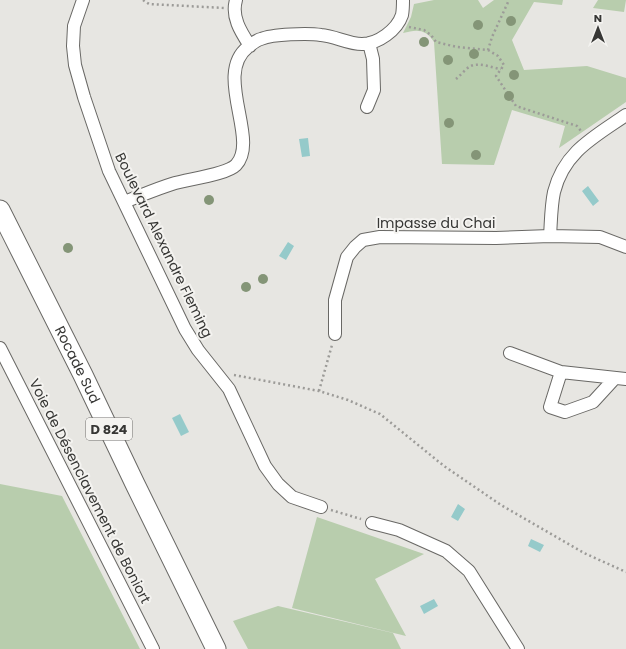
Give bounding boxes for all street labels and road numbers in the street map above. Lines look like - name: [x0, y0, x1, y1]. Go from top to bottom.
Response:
- street label: Boulevard Alexandre Fleming: [110, 149, 218, 341]
- street label: Impasse du Chai: [377, 213, 495, 233]
- street label: Rocade Sud: [50, 323, 105, 407]
- street label: Voie de Désenclavement de Boniort: [24, 375, 156, 607]
- road number: D 824: [86, 418, 132, 440]

